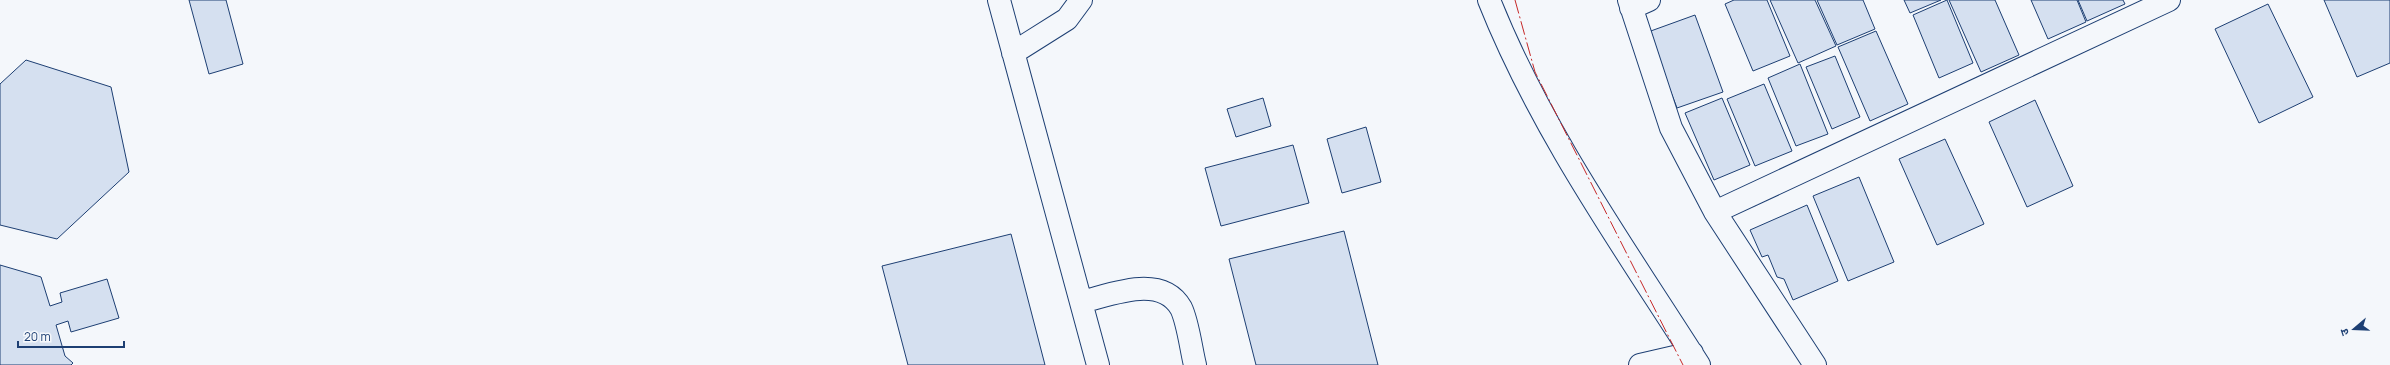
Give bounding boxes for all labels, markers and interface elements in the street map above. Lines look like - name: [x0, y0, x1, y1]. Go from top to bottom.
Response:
- north arrow: [2334, 309, 2374, 349]
- scale bar: [18, 323, 124, 349]
- text: उ: [2336, 326, 2352, 338]
- text: 20 m: [24, 328, 51, 345]

